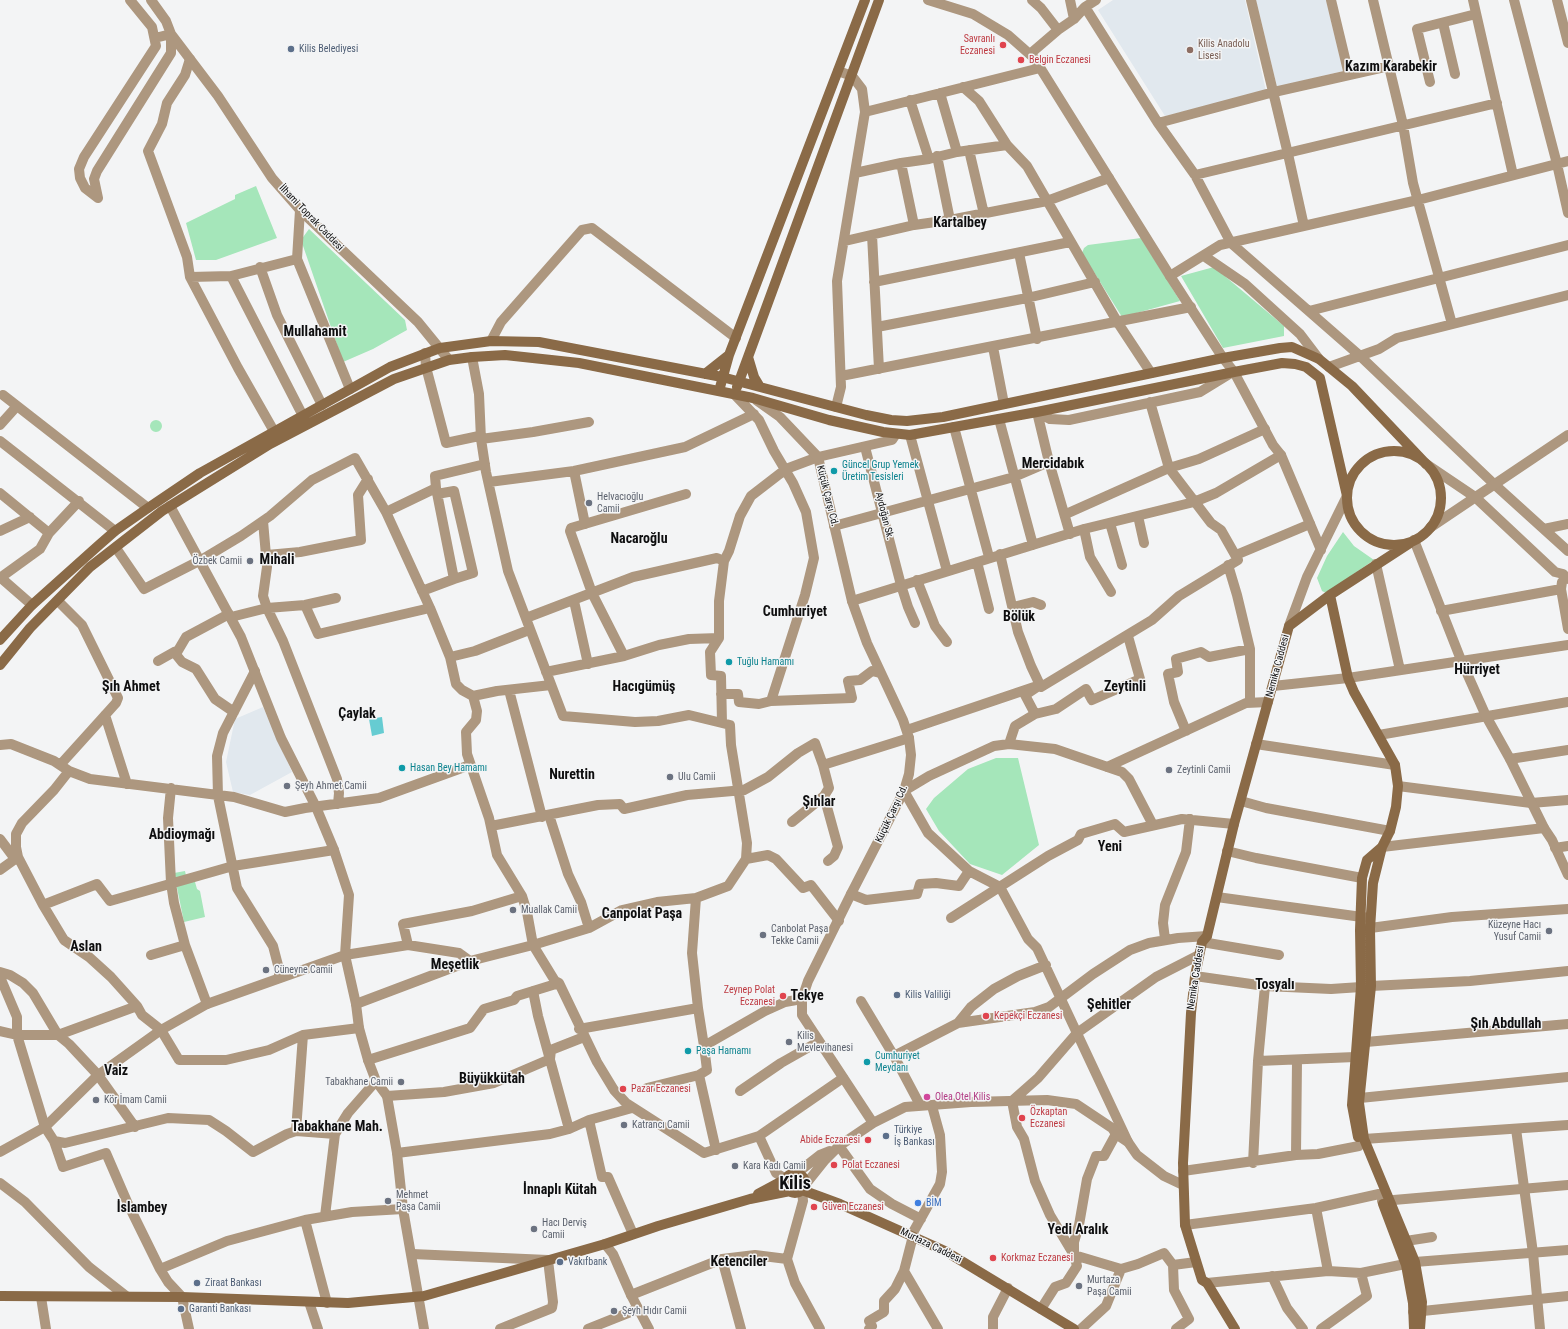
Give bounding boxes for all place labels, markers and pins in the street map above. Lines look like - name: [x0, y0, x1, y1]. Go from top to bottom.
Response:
- place label: Savranlı Eczanesi: [960, 33, 995, 56]
- place label: Kilis Anadolu Lisesi: [1198, 38, 1250, 62]
- marker: Savranlı Eczanesi: [998, 40, 1008, 50]
- place label: Kilis Belediyesi: [299, 43, 358, 55]
- marker: Kilis Belediyesi: [286, 44, 296, 54]
- marker: Kilis Anadolu Lisesi: [1185, 45, 1195, 55]
- place label: Belgin Eczanesi: [1029, 54, 1091, 66]
- marker: Belgin Eczanesi: [1016, 55, 1026, 65]
- place label: Güncel Grup Yemek Üretim Tesisleri: [842, 459, 919, 482]
- marker: Güncel Grup Yemek Üretim Tesisleri: [829, 466, 839, 476]
- place label: Helvacıoğlu Camii: [597, 491, 643, 514]
- marker: Helvacıoğlu Camii: [584, 498, 594, 508]
- place label: Özbek Camii: [193, 555, 242, 567]
- marker: Özbek Camii: [245, 556, 255, 566]
- place label: Tuğlu Hamamı: [737, 656, 794, 668]
- marker: Tuğlu Hamamı: [724, 657, 734, 667]
- place label: Hasan Bey Hamamı: [410, 762, 487, 774]
- marker: Hasan Bey Hamamı: [397, 763, 407, 773]
- place label: Zeytinli Camii: [1177, 764, 1230, 776]
- marker: Zeytinli Camii: [1164, 765, 1174, 775]
- place label: Ulu Camii: [678, 771, 716, 783]
- marker: Ulu Camii: [665, 772, 675, 782]
- place label: Şeyh Ahmet Camii: [295, 780, 367, 792]
- marker: Şeyh Ahmet Camii: [282, 781, 292, 791]
- place label: Muallak Camii: [521, 904, 577, 916]
- marker: Muallak Camii: [508, 905, 518, 915]
- place label: Küzeyne Hacı Yusuf Camii: [1488, 919, 1541, 942]
- place label: Canbolat Paşa Tekke Camii: [771, 923, 828, 946]
- marker: Küzeyne Hacı Yusuf Camii: [1544, 926, 1554, 936]
- marker: Canbolat Paşa Tekke Camii: [758, 930, 768, 940]
- place label: Cüneyne Camii: [274, 964, 333, 976]
- marker: Cüneyne Camii: [261, 965, 271, 975]
- place label: Zeynep Polat Eczanesi: [724, 984, 775, 1008]
- place label: Kilis Valiliği: [905, 989, 951, 1001]
- marker: Kilis Valiliği: [892, 990, 902, 1000]
- marker: Zeynep Polat Eczanesi: [778, 991, 788, 1001]
- place label: Kepekçi Eczanesi: [994, 1010, 1062, 1022]
- marker: Kepekçi Eczanesi: [981, 1011, 991, 1021]
- place label: Kilis Mevlevihanesi: [797, 1030, 853, 1054]
- marker: Kilis Mevlevihanesi: [784, 1037, 794, 1047]
- place label: Paşa Hamamı: [696, 1045, 751, 1057]
- marker: Paşa Hamamı: [683, 1046, 693, 1056]
- place label: Cumhuriyet Meydanı: [875, 1050, 920, 1074]
- marker: Cumhuriyet Meydanı: [862, 1057, 872, 1067]
- place label: Tabakhane Camii: [325, 1076, 393, 1088]
- marker: Tabakhane Camii: [396, 1077, 406, 1087]
- place label: Pazar Eczanesi: [631, 1083, 691, 1095]
- marker: Pazar Eczanesi: [618, 1084, 628, 1094]
- place label: Olea Otel Kilis: [935, 1091, 990, 1103]
- marker: Olea Otel Kilis: [922, 1092, 932, 1102]
- place label: Kör İmam Camii: [104, 1094, 167, 1106]
- marker: Kör İmam Camii: [91, 1095, 101, 1105]
- place label: Özkaptan Eczanesi: [1030, 1106, 1067, 1130]
- marker: Özkaptan Eczanesi: [1017, 1113, 1027, 1123]
- place label: Katrancı Camii: [632, 1119, 690, 1131]
- marker: Katrancı Camii: [619, 1120, 629, 1130]
- place label: Türkiye İş Bankası: [894, 1124, 935, 1148]
- marker: Türkiye İş Bankası: [881, 1131, 891, 1141]
- place label: Abide Eczanesi: [800, 1134, 860, 1146]
- marker: Abide Eczanesi: [863, 1135, 873, 1145]
- place label: Polat Eczanesi: [842, 1159, 900, 1171]
- place label: Kara Kadı Camii: [743, 1160, 806, 1172]
- marker: Polat Eczanesi: [829, 1160, 839, 1170]
- marker: Kara Kadı Camii: [730, 1161, 740, 1171]
- place label: Mehmet Paşa Camii: [396, 1189, 441, 1212]
- marker: Mehmet Paşa Camii: [383, 1196, 393, 1206]
- place label: BİM: [926, 1197, 942, 1209]
- marker: BİM: [913, 1198, 923, 1208]
- place label: Güven Eczanesi: [822, 1201, 884, 1213]
- marker: Güven Eczanesi: [809, 1202, 819, 1212]
- place label: Hacı Derviş Camii: [542, 1217, 587, 1240]
- marker: Hacı Derviş Camii: [529, 1224, 539, 1234]
- place label: Korkmaz Eczanesi: [1001, 1252, 1073, 1264]
- marker: Korkmaz Eczanesi: [988, 1253, 998, 1263]
- place label: Vakıfbank: [568, 1256, 607, 1268]
- marker: Vakıfbank: [555, 1257, 565, 1267]
- place label: Murtaza Paşa Camii: [1087, 1274, 1132, 1298]
- place label: Ziraat Bankası: [205, 1277, 262, 1289]
- marker: Ziraat Bankası: [192, 1278, 202, 1288]
- marker: Murtaza Paşa Camii: [1074, 1281, 1084, 1291]
- place label: Garanti Bankası: [189, 1303, 251, 1315]
- marker: Garanti Bankası: [176, 1304, 186, 1314]
- place label: Şeyh Hıdır Camii: [622, 1305, 687, 1317]
- marker: Şeyh Hıdır Camii: [609, 1306, 619, 1316]

